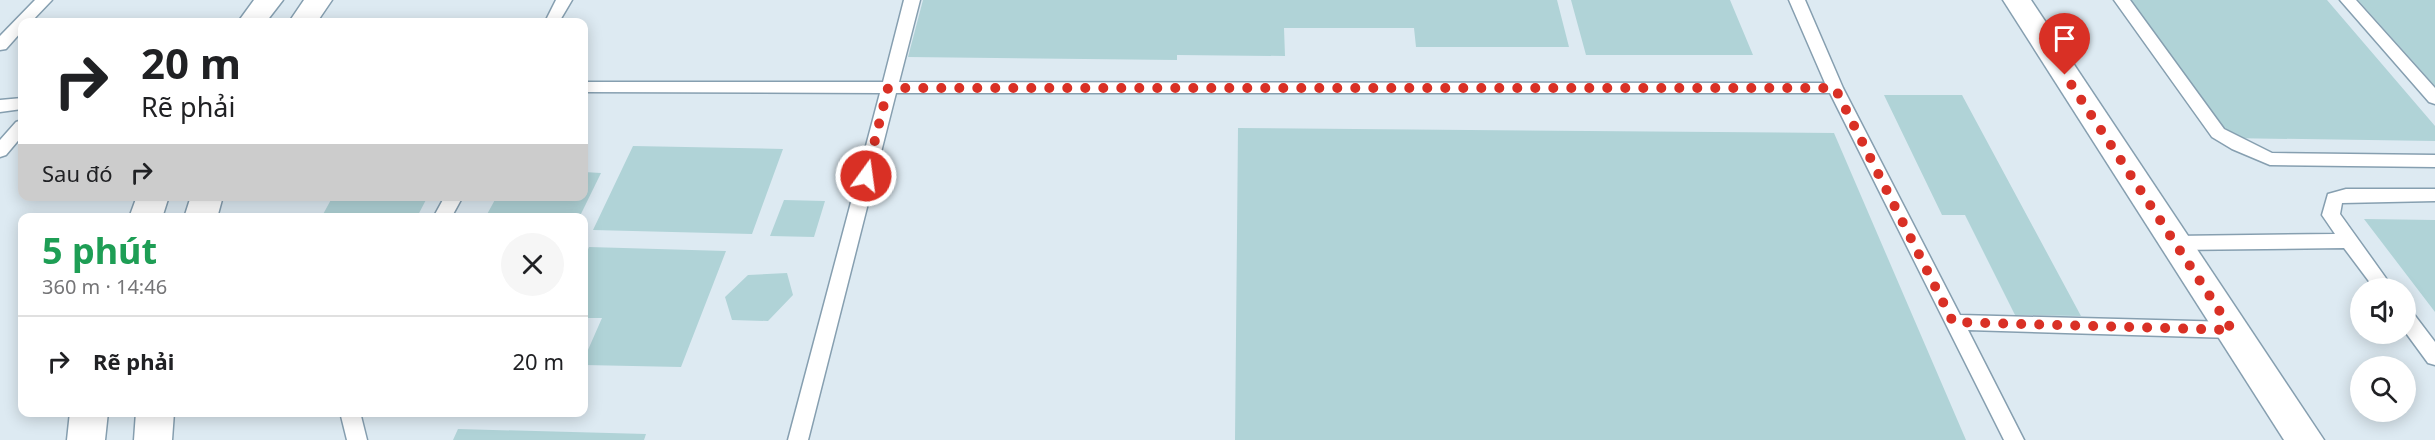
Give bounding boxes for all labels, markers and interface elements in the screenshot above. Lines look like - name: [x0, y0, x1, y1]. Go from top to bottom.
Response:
- pin: [2039, 13, 2090, 75]
- icon: arrive: [2048, 22, 2081, 55]
- text: 20 m: [141, 34, 241, 91]
- icon: right: [42, 42, 120, 120]
- text: Rẽ phải: [141, 88, 235, 125]
- position arrow: [834, 144, 898, 208]
- icon: right: [125, 156, 158, 189]
- text: Sau đó: [42, 158, 113, 188]
- text: 5 phút: [42, 226, 157, 275]
- button: close: [501, 233, 564, 296]
- text: 360 m · 14:46: [42, 273, 167, 300]
- map controls: [2350, 278, 2416, 422]
- button: sound: [2350, 278, 2416, 344]
- icon: right: [42, 345, 75, 378]
- text: Rẽ phải: [93, 346, 174, 376]
- text: 20 m: [513, 346, 564, 376]
- button: search: [2350, 356, 2416, 422]

